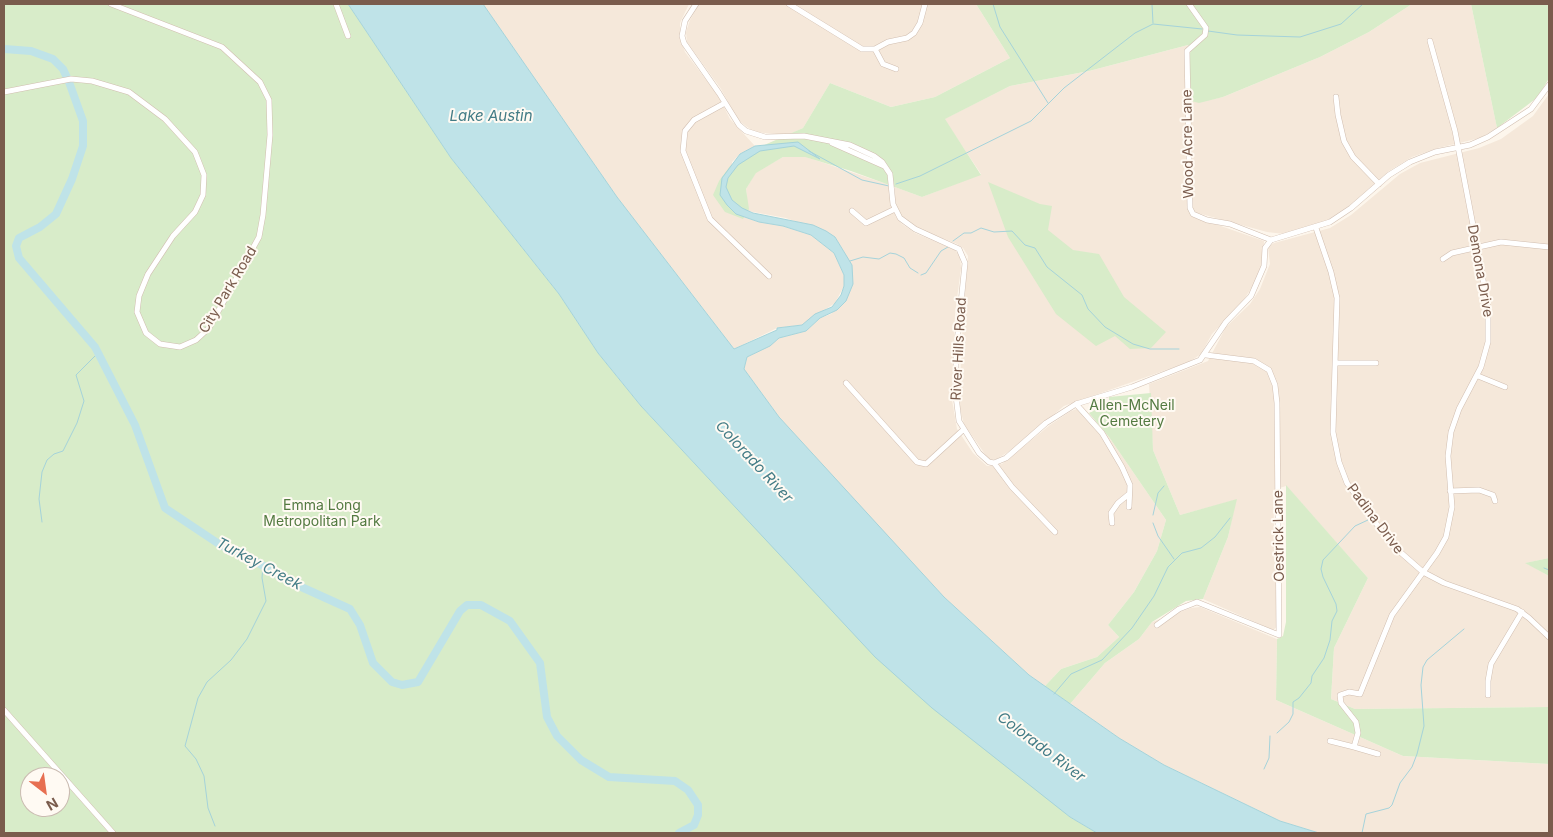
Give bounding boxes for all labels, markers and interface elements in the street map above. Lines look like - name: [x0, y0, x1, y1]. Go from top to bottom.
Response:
- street label: Wood Acre Lane: [1179, 89, 1197, 199]
- water label: Lake Austin: [449, 107, 533, 125]
- street label: Demona Drive: [1464, 223, 1496, 319]
- street label: City Park Road: [196, 244, 260, 336]
- street label: River Hills Road: [948, 297, 970, 401]
- park label: Allen-McNeil Cemetery: [1089, 398, 1175, 431]
- water label: Colorado River: [712, 417, 796, 507]
- street label: Padina Drive: [1343, 481, 1407, 557]
- street label: Oestrick Lane: [1270, 490, 1288, 582]
- park label: Emma Long Metropolitan Park: [263, 498, 381, 530]
- water label: Turkey Creek: [213, 534, 305, 594]
- water label: Colorado River: [994, 708, 1088, 786]
- north arrow: [20, 767, 70, 817]
- text: N: [43, 795, 61, 815]

